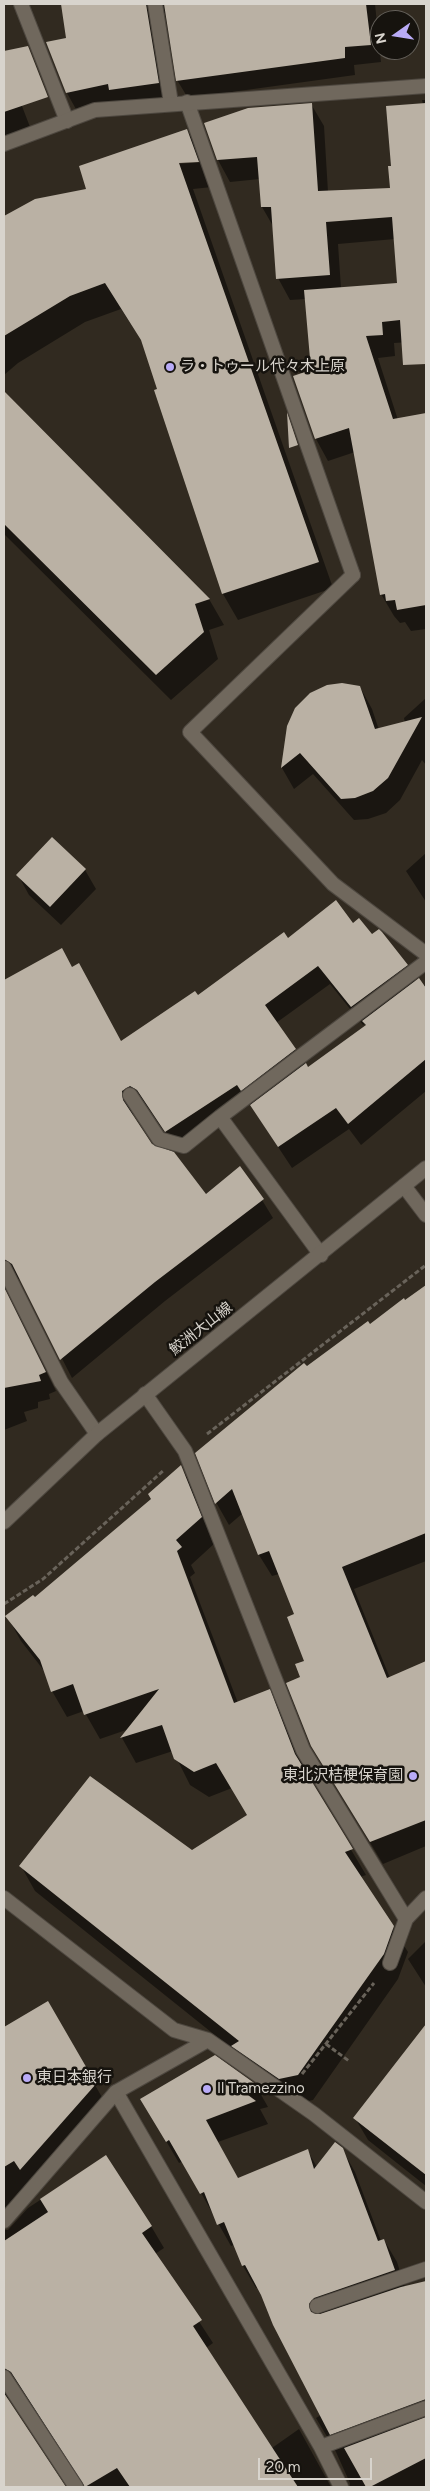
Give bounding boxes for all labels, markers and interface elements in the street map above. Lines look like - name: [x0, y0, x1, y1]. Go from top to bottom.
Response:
- north arrow: [370, 10, 420, 60]
- text: N: [371, 31, 390, 45]
- place label: ラ・トゥール代々木上原: [180, 358, 345, 376]
- marker: ラ・トゥール代々木上原: [164, 361, 176, 373]
- street label: 鮫洲大山線: [166, 1299, 236, 1359]
- place label: 東北沢桔梗保育園: [283, 1767, 403, 1785]
- marker: 東北沢桔梗保育園: [407, 1770, 419, 1782]
- place label: 東日本銀行: [37, 2069, 112, 2087]
- marker: 東日本銀行: [21, 2072, 33, 2084]
- place label: Il Tramezzino: [217, 2080, 305, 2098]
- marker: Il Tramezzino: [201, 2083, 213, 2095]
- scale bar: [260, 2448, 374, 2480]
- text: 20 m: [266, 2458, 300, 2476]

